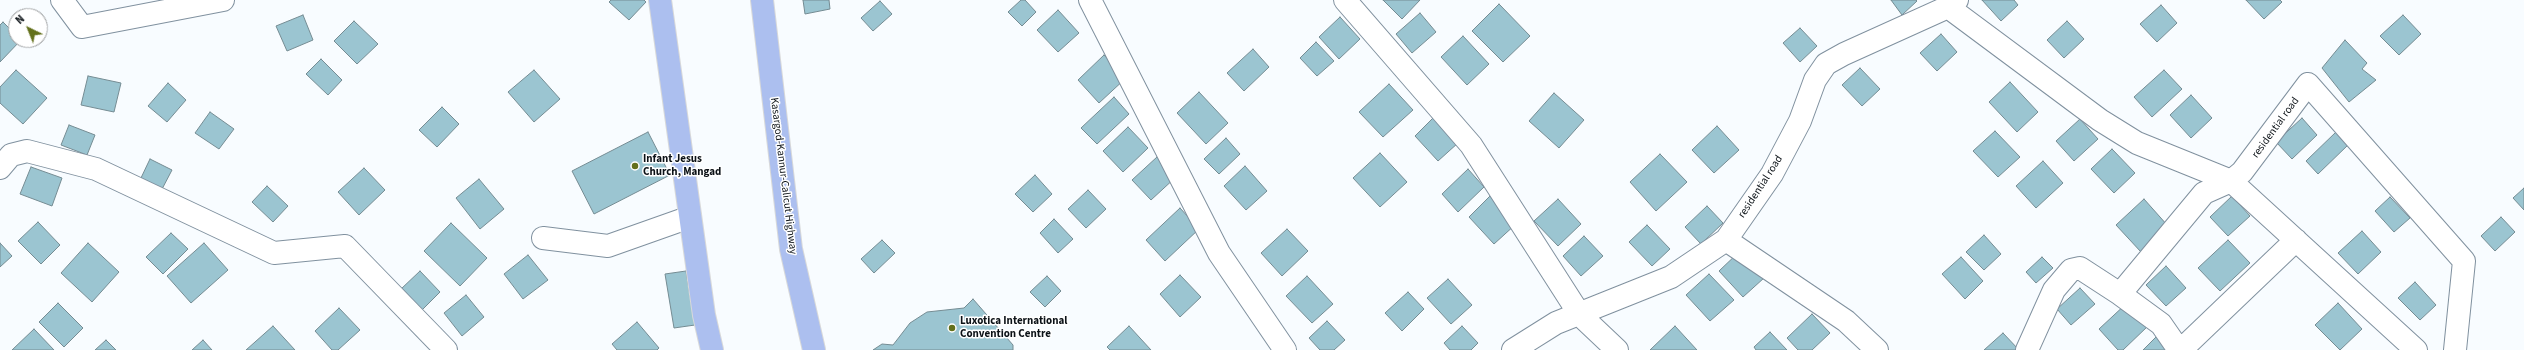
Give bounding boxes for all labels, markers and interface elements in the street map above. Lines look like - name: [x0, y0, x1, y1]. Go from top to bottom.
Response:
- north arrow: [8, 8, 48, 48]
- text: N: [12, 12, 28, 28]
- street label: residential road: [2249, 95, 2303, 161]
- street label: Kasargod-Kannur-Calicut Highway: [767, 97, 799, 255]
- place label: Infant Jesus Church, Mangad: [643, 153, 721, 179]
- street label: residential road: [1736, 153, 1786, 221]
- marker: Infant Jesus Church, Mangad: [630, 161, 640, 171]
- place label: Luxotica International Convention Centre: [960, 315, 1067, 341]
- marker: Luxotica International Convention Centre: [947, 323, 957, 333]

